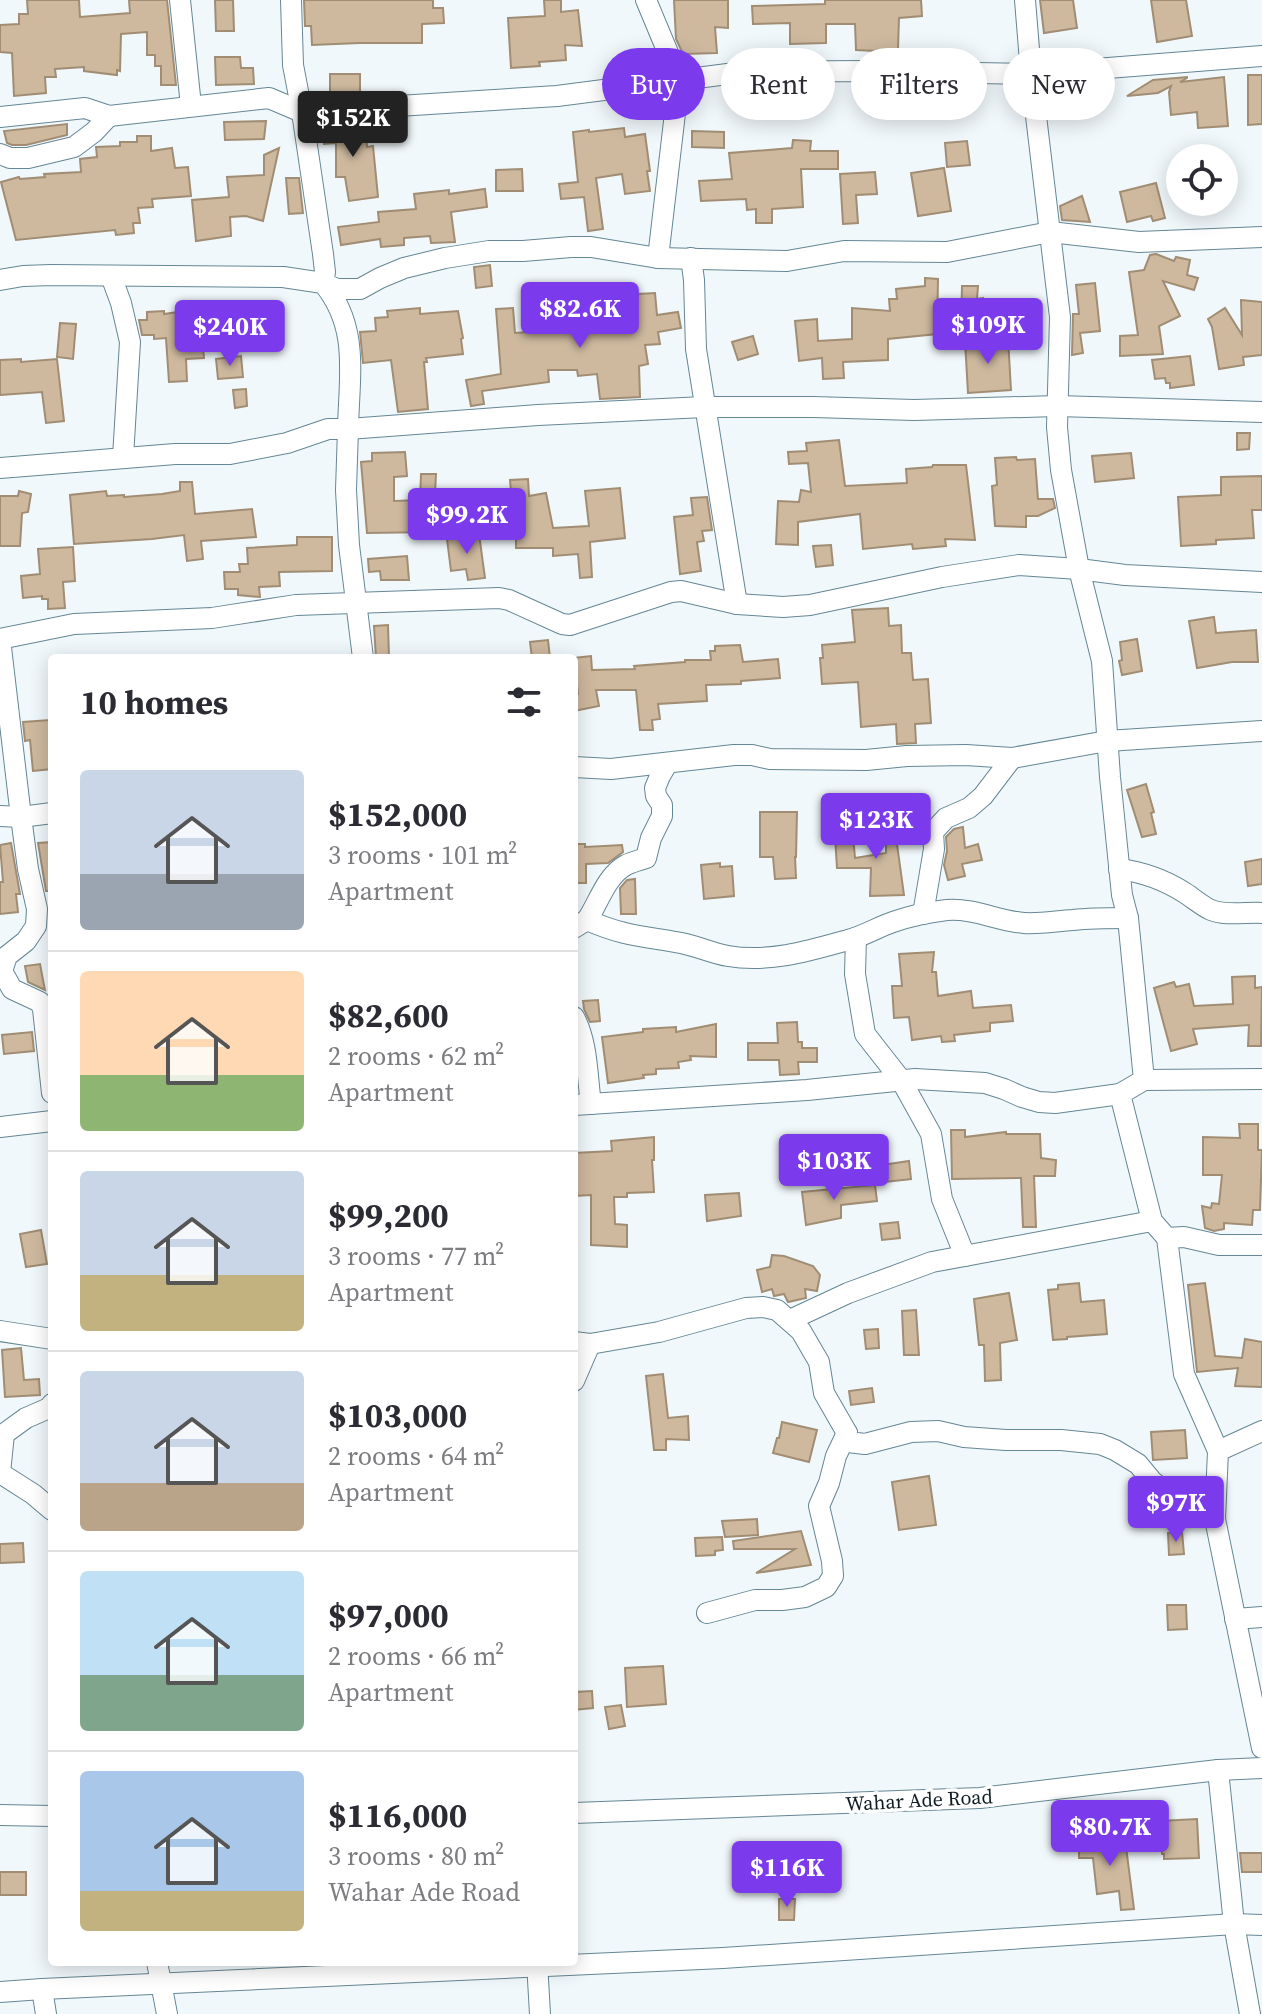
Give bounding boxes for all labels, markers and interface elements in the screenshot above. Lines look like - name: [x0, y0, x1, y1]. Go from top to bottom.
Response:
- chip: Buy: [602, 48, 705, 120]
- chip: Rent: [721, 48, 835, 120]
- chip: Filters: [851, 48, 987, 120]
- chip: New: [1003, 48, 1115, 120]
- pin: $152K: [297, 91, 409, 159]
- text: $152K: [316, 99, 390, 135]
- map controls: [1166, 144, 1238, 216]
- button: locate: [1166, 144, 1238, 216]
- pin: $82.6K: [515, 282, 645, 350]
- text: $82.6K: [539, 290, 621, 326]
- pin: $109K: [932, 298, 1044, 366]
- pin: $240K: [174, 300, 286, 368]
- text: $109K: [951, 306, 1025, 342]
- text: $240K: [193, 308, 267, 344]
- pin: $99.2K: [402, 488, 532, 556]
- text: $99.2K: [426, 496, 508, 532]
- text: 10 homes: [80, 679, 228, 725]
- icon: filters: [502, 680, 546, 724]
- text: $152,000: [328, 791, 467, 837]
- pin: $123K: [820, 793, 932, 861]
- text: $123K: [839, 801, 913, 837]
- icon: home: [144, 802, 240, 898]
- text: 3 rooms · 101 m²: [328, 837, 517, 873]
- text: Apartment: [328, 873, 453, 909]
- text: $82,600: [328, 992, 449, 1038]
- icon: home: [144, 1003, 240, 1099]
- text: 2 rooms · 62 m²: [328, 1038, 504, 1074]
- text: Apartment: [328, 1074, 453, 1110]
- pin: $103K: [778, 1134, 890, 1202]
- text: $103K: [797, 1142, 871, 1178]
- text: $99,200: [328, 1192, 449, 1238]
- icon: home: [144, 1203, 240, 1299]
- text: 3 rooms · 77 m²: [328, 1238, 504, 1274]
- text: Apartment: [328, 1274, 453, 1310]
- text: $103,000: [328, 1392, 467, 1438]
- icon: home: [144, 1403, 240, 1499]
- text: 2 rooms · 64 m²: [328, 1438, 504, 1474]
- text: Apartment: [328, 1474, 453, 1510]
- pin: $97K: [1129, 1476, 1223, 1544]
- text: $97K: [1146, 1484, 1206, 1520]
- text: $97,000: [328, 1592, 449, 1638]
- icon: home: [144, 1603, 240, 1699]
- text: 2 rooms · 66 m²: [328, 1638, 504, 1674]
- text: Apartment: [328, 1674, 453, 1710]
- street label: Wahar Ade Road: [845, 1782, 994, 1818]
- text: $116,000: [328, 1792, 467, 1838]
- pin: $80.7K: [1045, 1800, 1175, 1868]
- icon: home: [144, 1803, 240, 1899]
- text: $80.7K: [1069, 1808, 1151, 1844]
- text: 3 rooms · 80 m²: [328, 1838, 504, 1874]
- pin: $116K: [731, 1841, 843, 1909]
- text: $116K: [750, 1849, 824, 1885]
- text: Wahar Ade Road: [328, 1874, 520, 1910]

